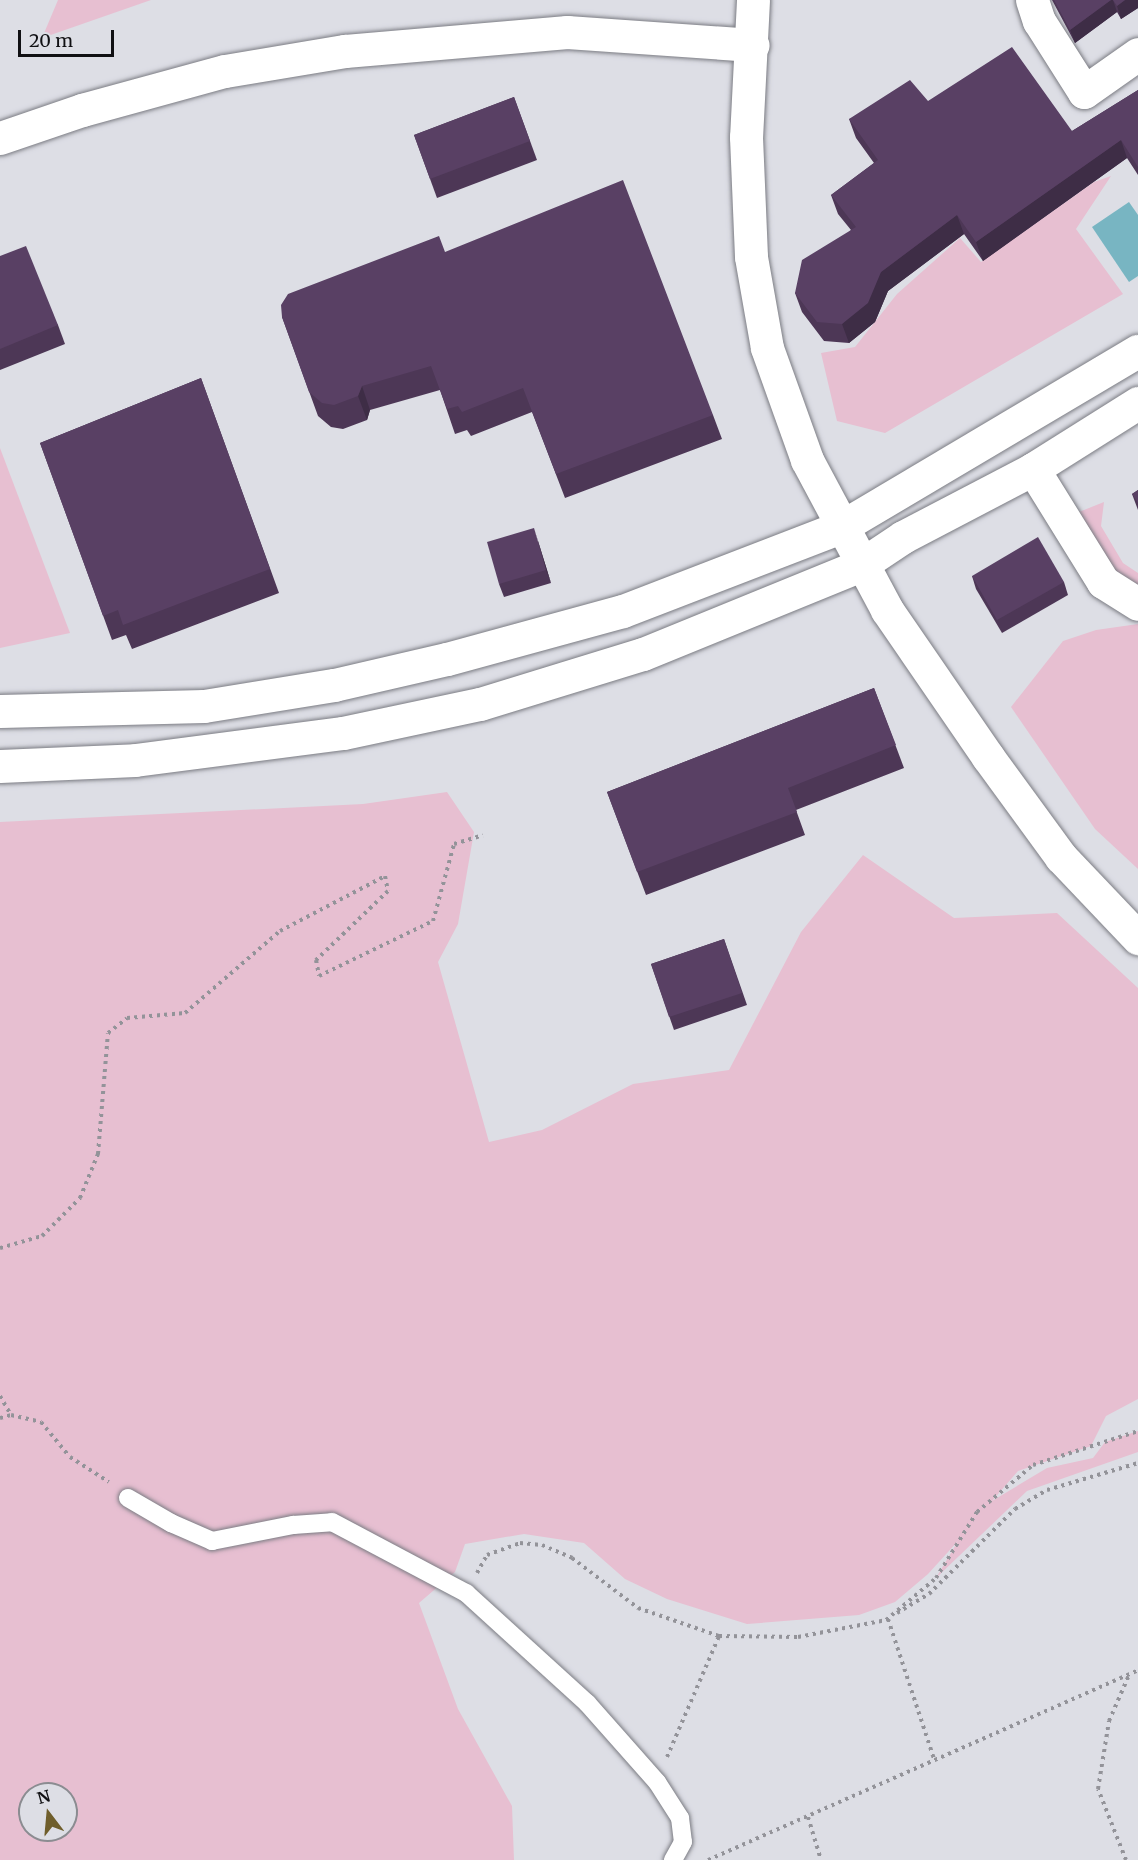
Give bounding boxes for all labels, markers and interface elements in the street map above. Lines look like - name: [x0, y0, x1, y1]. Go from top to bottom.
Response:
- scale bar: [21, 18, 117, 56]
- text: 20 m: [29, 29, 73, 52]
- north arrow: [18, 1782, 78, 1842]
- text: N: [35, 1785, 52, 1808]

